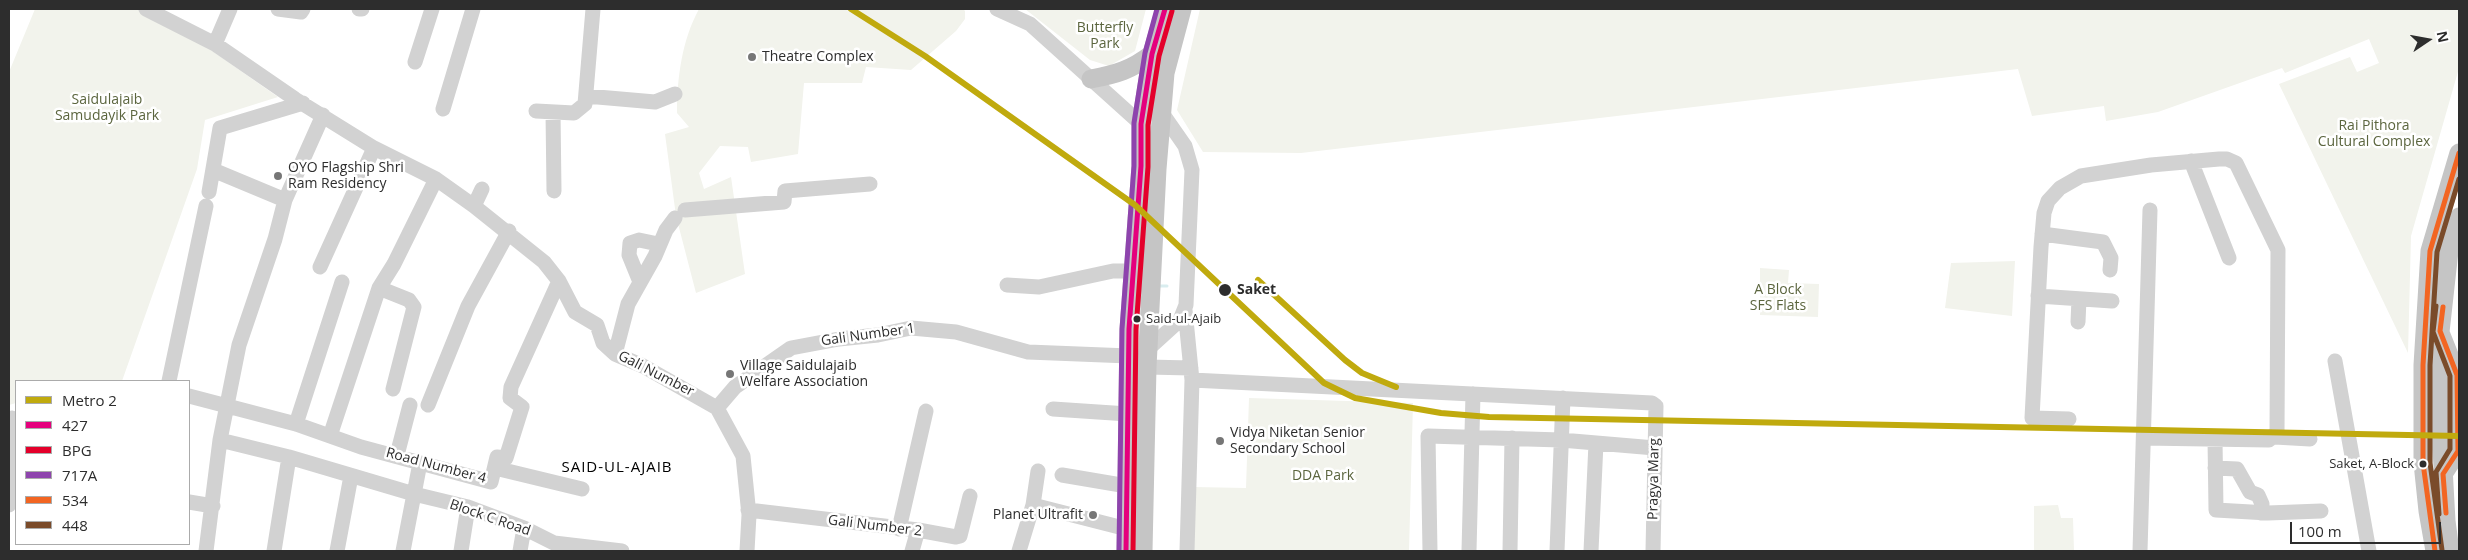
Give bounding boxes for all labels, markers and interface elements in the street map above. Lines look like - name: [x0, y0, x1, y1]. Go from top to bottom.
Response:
- north arrow: [2403, 15, 2453, 65]
- park label: Butterfly Park: [1077, 20, 1133, 52]
- text: N: [2433, 29, 2454, 44]
- place label: Theatre Complex: [762, 49, 874, 65]
- marker: Theatre Complex: [746, 51, 758, 63]
- park label: Saidulajaib Samudayik Park: [55, 92, 159, 124]
- park label: Rai Pithora Cultural Complex: [2318, 118, 2430, 150]
- place label: OYO Flagship Shri Ram Residency: [288, 160, 404, 192]
- marker: OYO Flagship Shri Ram Residency: [272, 170, 284, 182]
- marker: Saket: [1217, 282, 1233, 298]
- place label: Saket: [1237, 282, 1276, 298]
- park label: A Block SFS Flats: [1750, 282, 1806, 314]
- place label: Said-ul-Ajaib: [1146, 311, 1221, 327]
- marker: Said-ul-Ajaib: [1132, 314, 1142, 324]
- street label: Gali Number 1: [820, 320, 916, 350]
- street label: Gali Number: [615, 348, 697, 400]
- place label: Village Saidulajaib Welfare Association: [740, 358, 868, 391]
- marker: Village Saidulajaib Welfare Association: [724, 368, 736, 380]
- legend: [15, 380, 190, 545]
- text: Metro 2: [62, 390, 117, 410]
- text: 427: [62, 415, 88, 435]
- place label: Vidya Niketan Senior Secondary School: [1230, 425, 1365, 458]
- marker: Vidya Niketan Senior Secondary School: [1214, 435, 1226, 447]
- street label: Pragya Marg: [1645, 438, 1663, 520]
- text: BPG: [62, 440, 92, 460]
- street label: Road Number 4: [384, 445, 488, 487]
- place label: Saket, A-Block: [2329, 456, 2414, 472]
- district label: SAID-UL-AJAIB: [560, 459, 674, 477]
- marker: Saket, A-Block: [2418, 459, 2428, 469]
- text: 717A: [62, 465, 97, 485]
- park label: DDA Park: [1292, 468, 1354, 484]
- text: 534: [62, 490, 88, 510]
- street label: Block C Road: [447, 496, 533, 540]
- place label: Planet Ultrafit: [993, 507, 1083, 523]
- marker: Planet Ultrafit: [1087, 509, 1099, 521]
- street label: Gali Number 2: [827, 512, 923, 540]
- scale bar: [2293, 512, 2444, 544]
- text: 448: [62, 515, 88, 535]
- text: 100 m: [2298, 521, 2342, 541]

